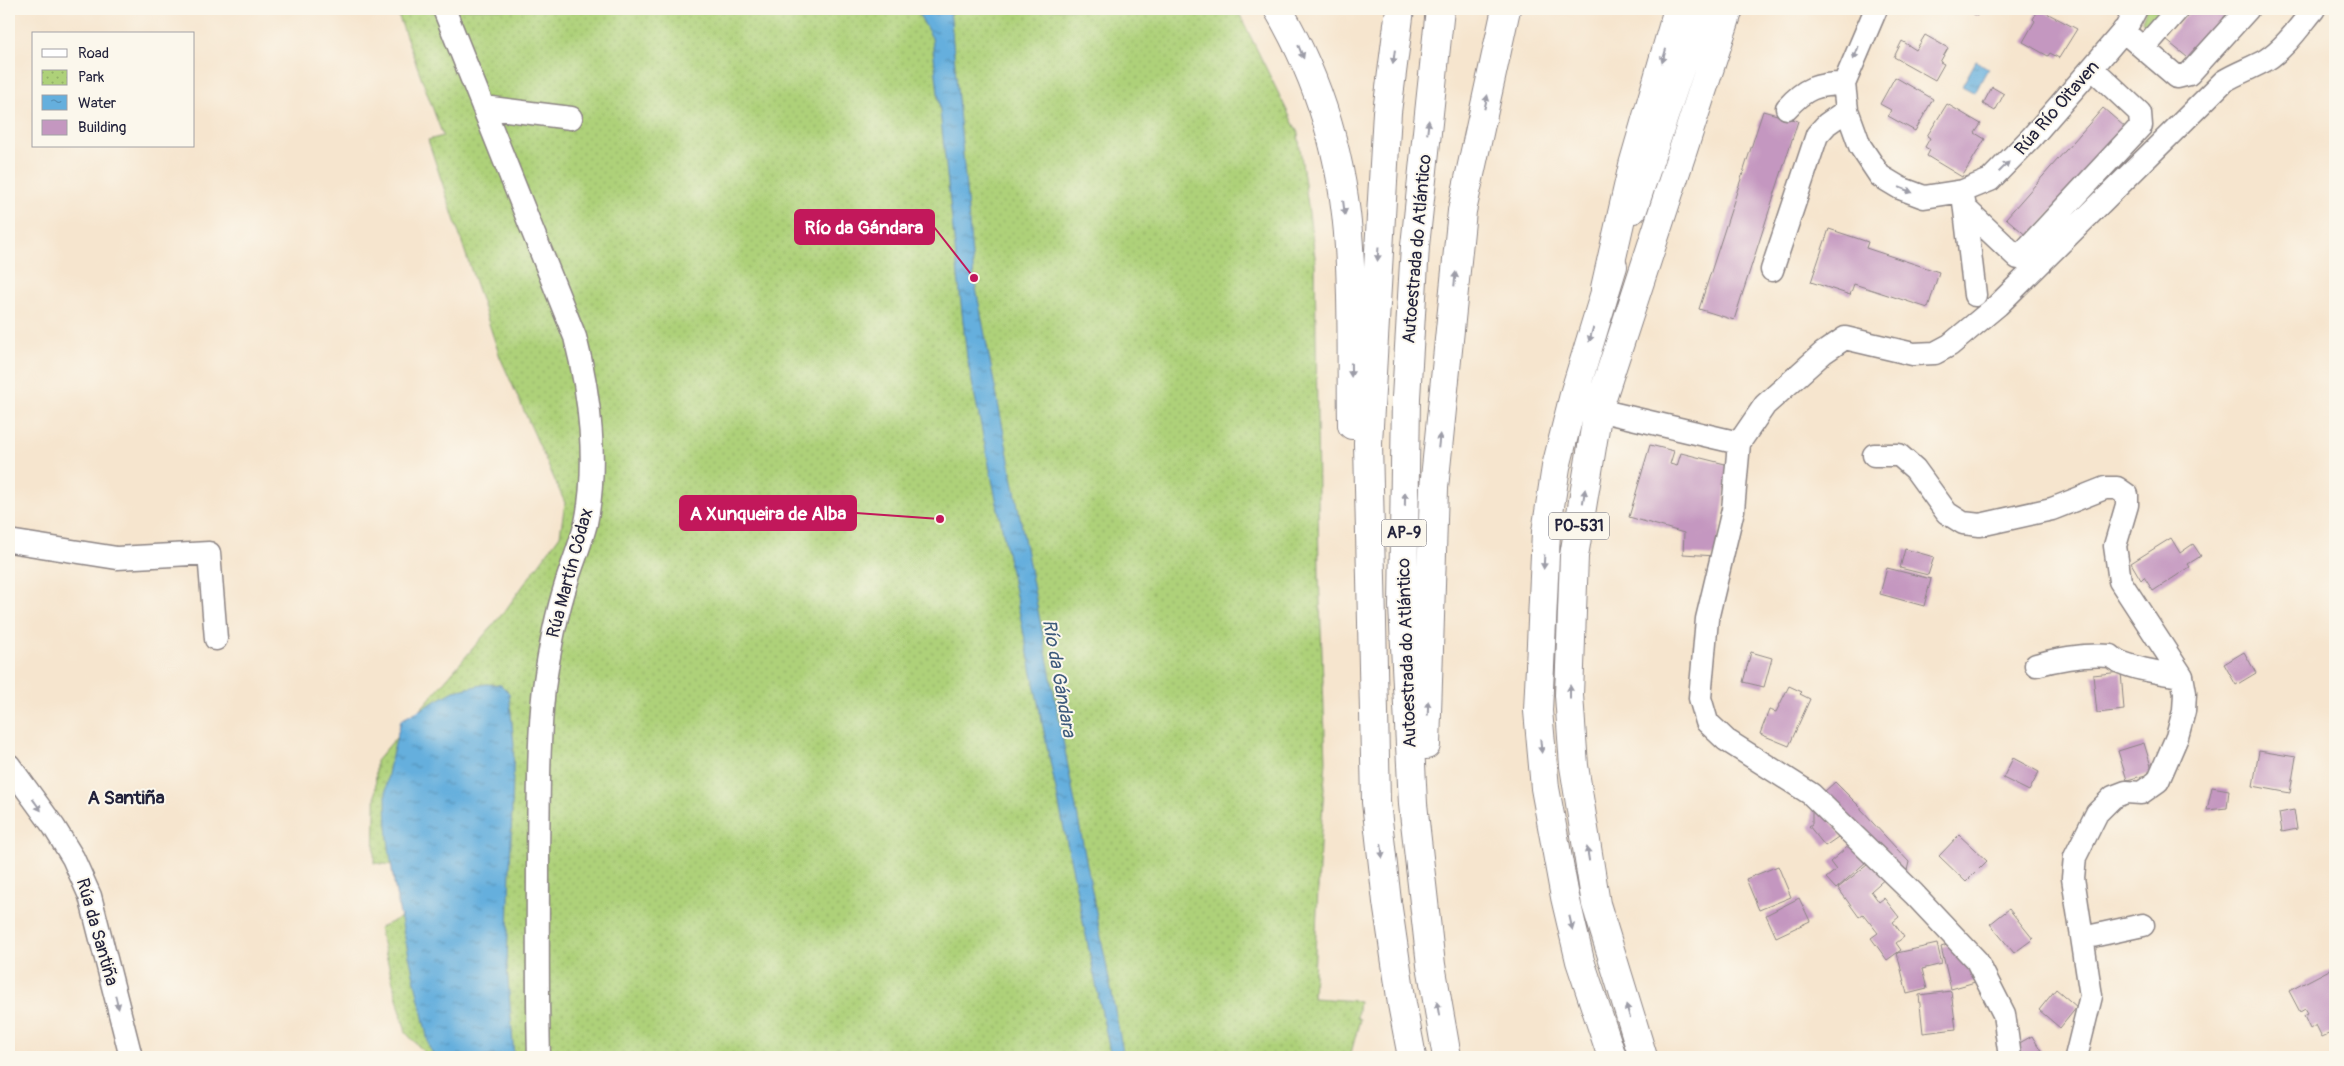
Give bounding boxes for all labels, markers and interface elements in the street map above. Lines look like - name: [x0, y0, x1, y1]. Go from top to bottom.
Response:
- legend: [32, 32, 195, 148]
- text: Road: [78, 44, 109, 63]
- one-way arrow: [1298, 45, 1306, 59]
- one-way arrow: [1852, 46, 1860, 61]
- one-way arrow: [1660, 48, 1668, 63]
- one-way arrow: [1390, 49, 1398, 65]
- street label: Rúa Río Oitaven: [2010, 56, 2104, 160]
- text: Park: [78, 68, 105, 87]
- text: Water: [78, 94, 117, 113]
- one-way arrow: [1482, 94, 1490, 109]
- text: Building: [78, 118, 126, 137]
- one-way arrow: [1424, 119, 1432, 135]
- street label: Autoestrada do Atlántico: [1397, 153, 1437, 345]
- one-way arrow: [1998, 161, 2010, 173]
- one-way arrow: [1899, 186, 1913, 194]
- one-way arrow: [1340, 200, 1348, 216]
- callout: Río da Gándara: [795, 210, 934, 244]
- text: Río da Gándara: [805, 216, 924, 240]
- one-way arrow: [1373, 246, 1381, 262]
- one-way arrow: [1451, 271, 1459, 287]
- one-way arrow: [1587, 327, 1595, 342]
- one-way arrow: [1347, 362, 1355, 378]
- one-way arrow: [1435, 432, 1443, 448]
- one-way arrow: [1580, 487, 1588, 503]
- one-way arrow: [1401, 490, 1409, 506]
- callout: A Xunqueira de Alba: [680, 496, 856, 530]
- text: A Xunqueira de Alba: [690, 502, 846, 526]
- street label: Rúa Martín Códax: [542, 506, 598, 640]
- road number: PO-531: [1549, 512, 1609, 540]
- road number: AP-9: [1382, 520, 1426, 546]
- one-way arrow: [1540, 554, 1548, 570]
- street label: Autoestrada do Atlántico: [1392, 557, 1422, 748]
- water label: Río da Gándara: [1037, 617, 1081, 740]
- one-way arrow: [1566, 684, 1574, 700]
- one-way arrow: [1424, 699, 1432, 715]
- one-way arrow: [1538, 738, 1546, 754]
- district label: A Santiña: [87, 786, 165, 810]
- one-way arrow: [32, 798, 43, 811]
- one-way arrow: [1378, 843, 1386, 859]
- one-way arrow: [1583, 845, 1591, 861]
- street label: Rúa da Santiña: [71, 876, 123, 988]
- one-way arrow: [1567, 916, 1575, 931]
- one-way arrow: [113, 994, 121, 1009]
- one-way arrow: [1434, 1001, 1442, 1017]
- one-way arrow: [1623, 1003, 1631, 1018]

